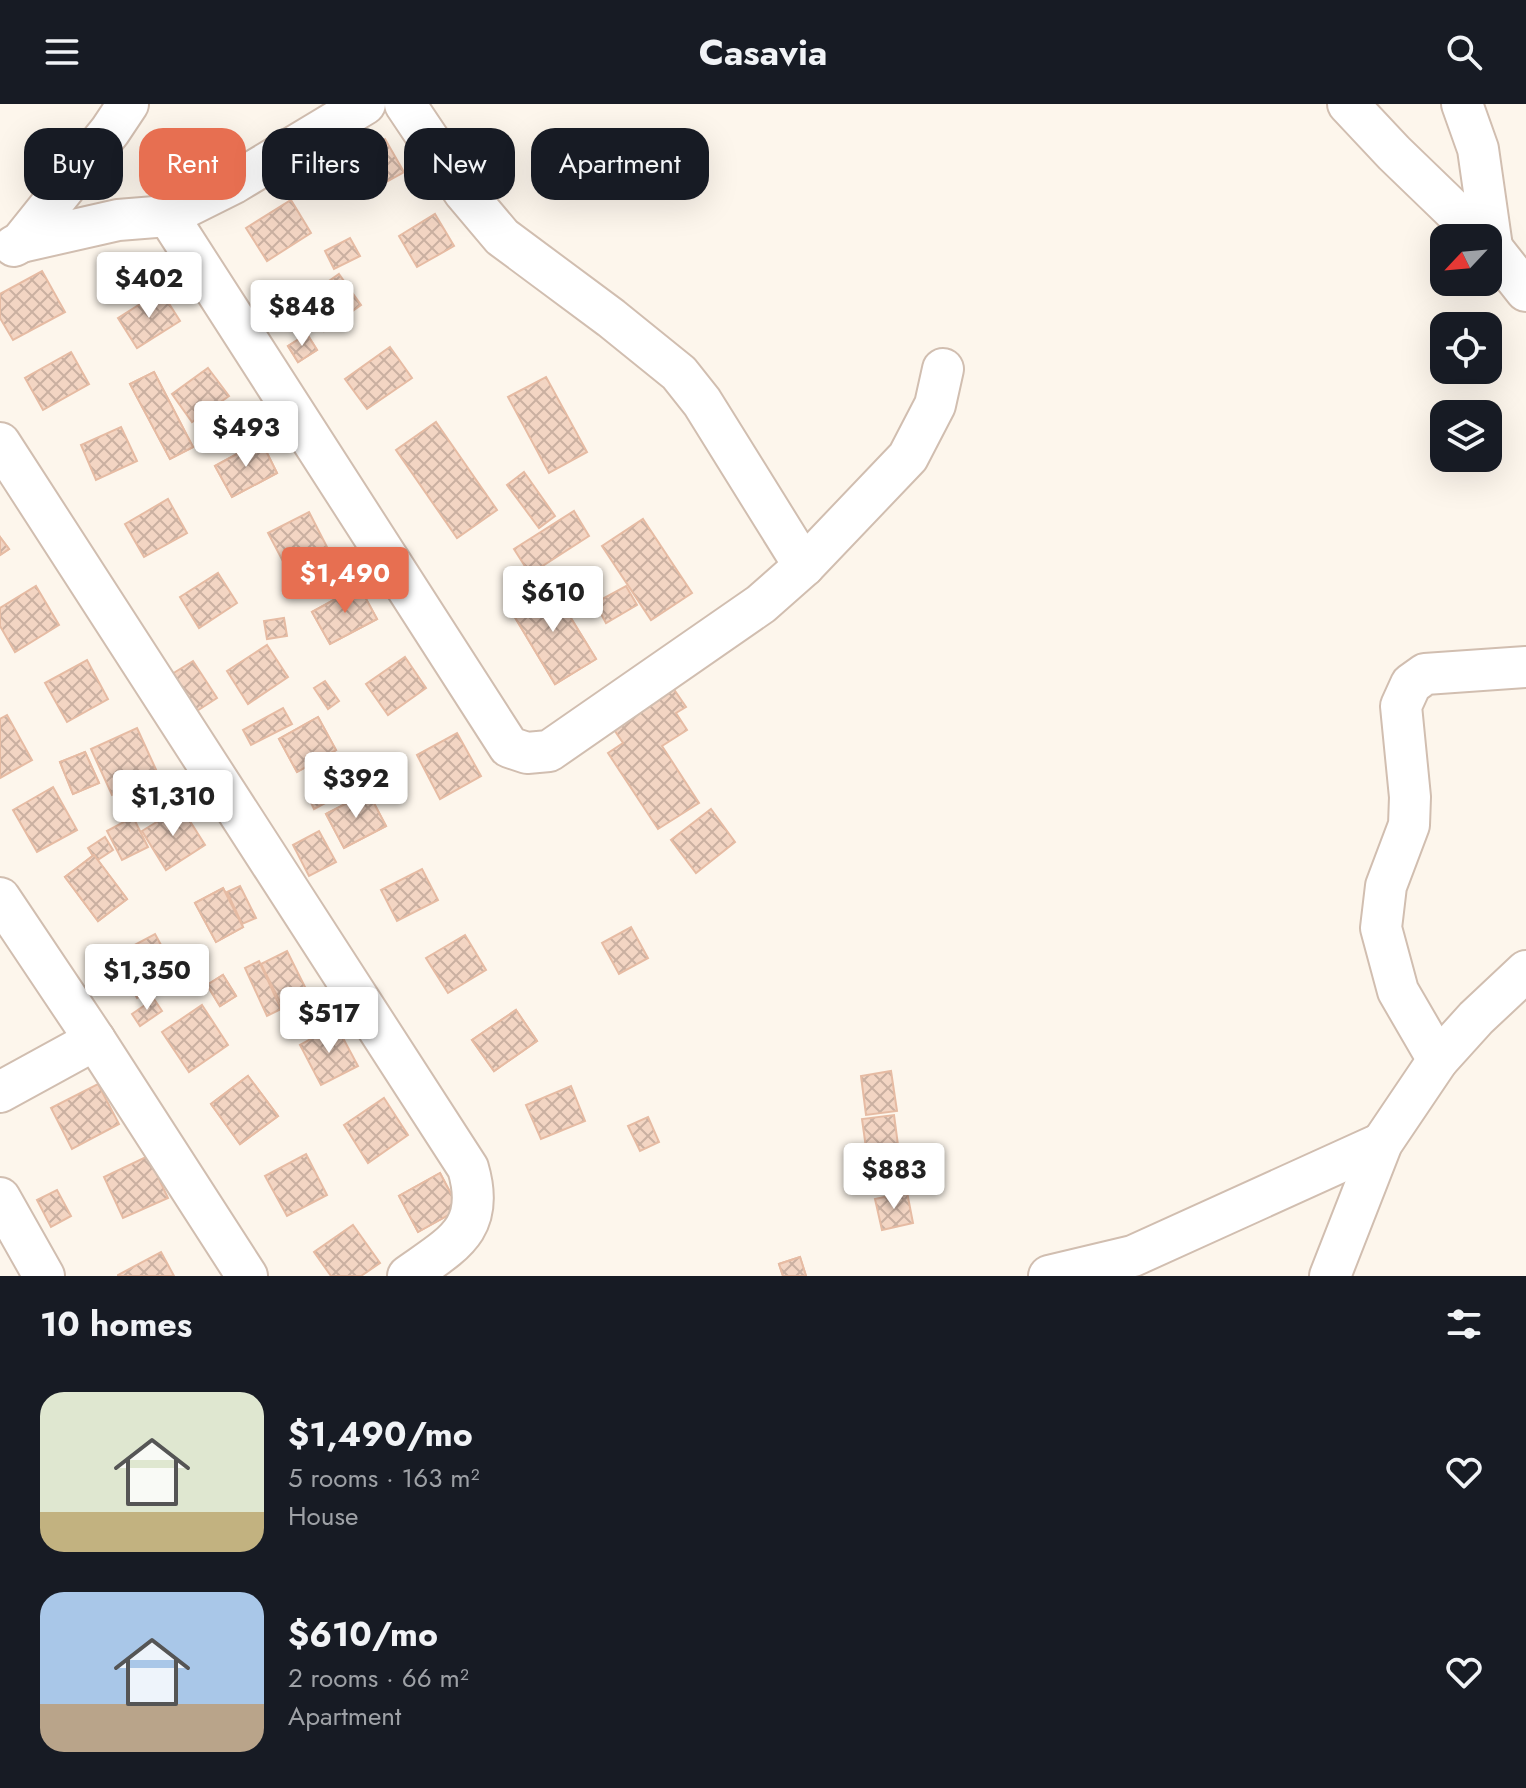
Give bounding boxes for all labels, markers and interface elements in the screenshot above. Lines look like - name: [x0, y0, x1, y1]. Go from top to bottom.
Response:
- text: Casavia: [699, 26, 827, 78]
- icon: menu: [40, 30, 84, 74]
- icon: search: [1442, 30, 1486, 74]
- chip: Buy: [24, 128, 123, 200]
- chip: Rent: [139, 128, 246, 200]
- chip: Filters: [262, 128, 388, 200]
- chip: New: [404, 128, 515, 200]
- chip: Apartment: [531, 128, 709, 200]
- north arrow: [1430, 224, 1502, 296]
- map controls: [1430, 224, 1502, 472]
- pin: $402: [102, 252, 196, 320]
- text: $402: [115, 259, 183, 297]
- pin: $848: [255, 280, 349, 348]
- text: $848: [269, 287, 335, 325]
- button: locate: [1430, 312, 1502, 384]
- button: layers: [1430, 400, 1502, 472]
- pin: $493: [199, 401, 293, 469]
- text: $493: [212, 408, 280, 446]
- pin: $1,490: [280, 547, 410, 615]
- text: $1,490: [300, 554, 390, 592]
- pin: $610: [506, 566, 600, 634]
- text: $610: [521, 573, 585, 611]
- pin: $392: [309, 752, 403, 820]
- text: $392: [323, 759, 389, 797]
- pin: $1,310: [108, 770, 238, 838]
- text: $1,310: [131, 777, 215, 815]
- pin: $1,350: [82, 944, 212, 1012]
- text: $1,350: [103, 951, 191, 989]
- pin: $517: [282, 987, 376, 1055]
- text: $517: [298, 994, 360, 1032]
- pin: $883: [847, 1143, 941, 1211]
- text: $883: [862, 1150, 926, 1188]
- text: 10 homes: [40, 1300, 192, 1349]
- icon: filters: [1442, 1302, 1486, 1346]
- text: $1,490/mo: [288, 1410, 473, 1459]
- icon: home: [104, 1424, 200, 1520]
- icon: heart: [1442, 1450, 1486, 1494]
- text: 5 rooms · 163 m²: [288, 1459, 480, 1497]
- text: House: [288, 1497, 358, 1535]
- text: $610/mo: [288, 1610, 438, 1659]
- icon: home: [104, 1624, 200, 1720]
- icon: heart: [1442, 1650, 1486, 1694]
- text: 2 rooms · 66 m²: [288, 1659, 469, 1697]
- text: Apartment: [288, 1697, 401, 1735]

